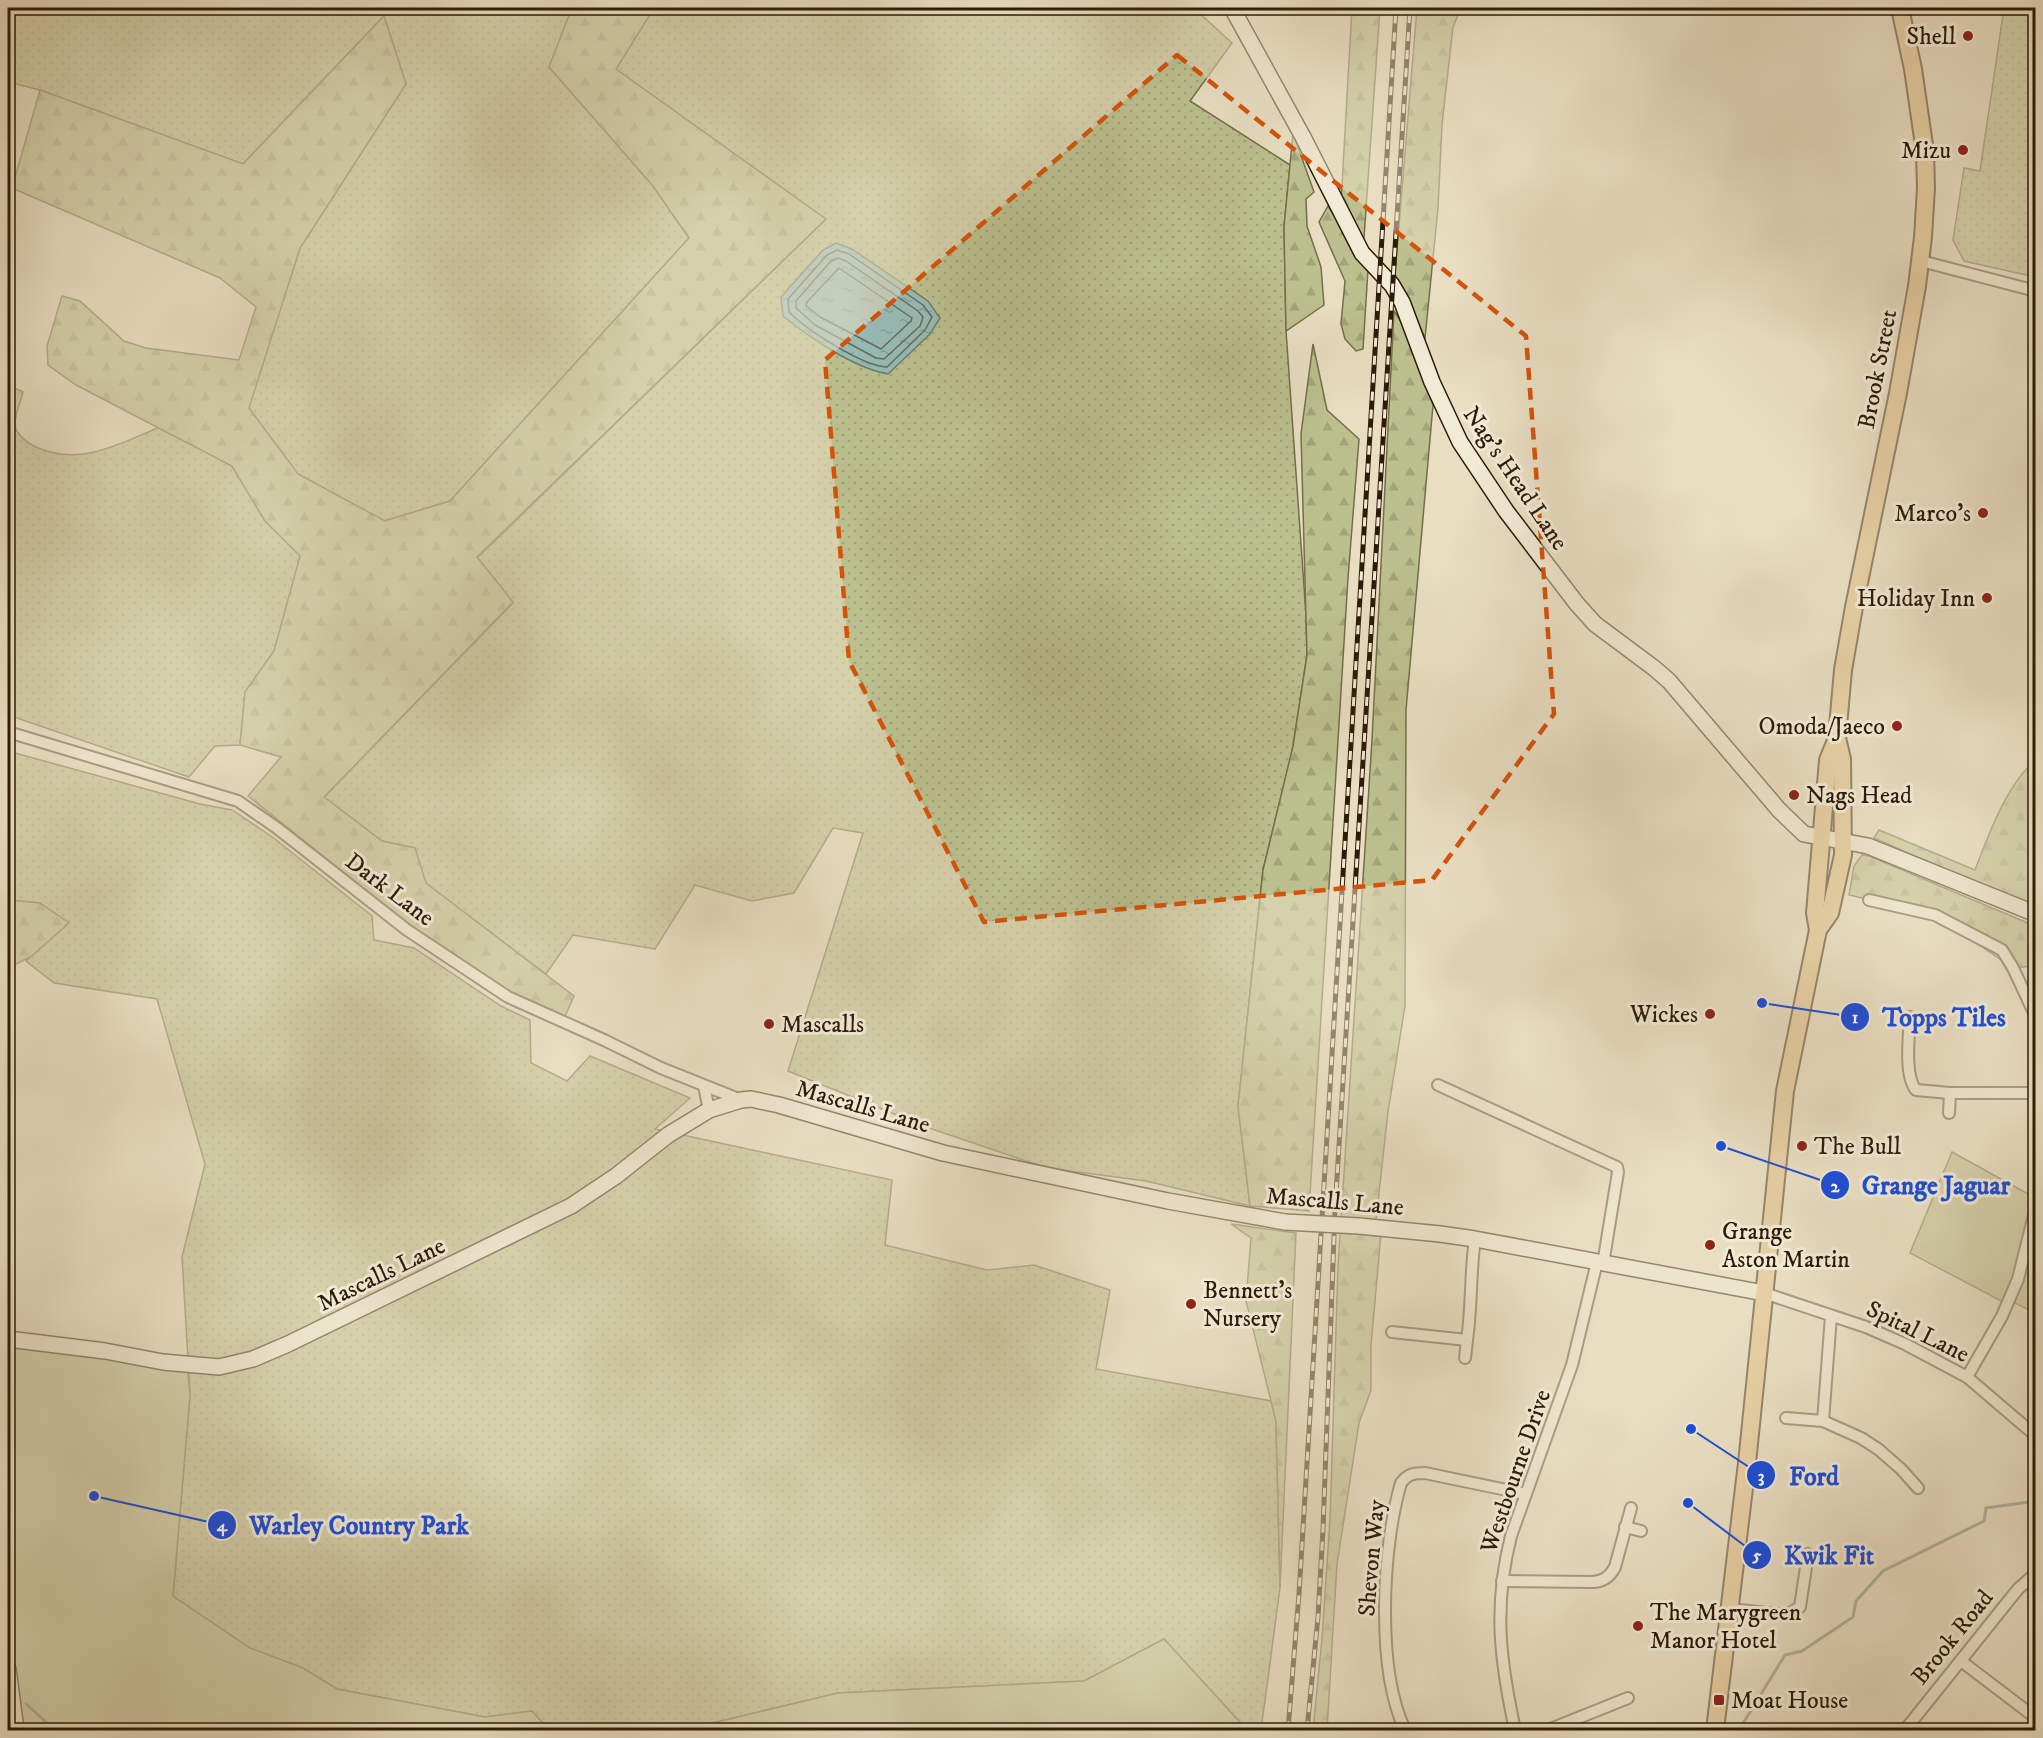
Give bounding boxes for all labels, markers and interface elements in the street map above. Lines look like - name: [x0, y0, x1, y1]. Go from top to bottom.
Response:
- place label: Shell: [1907, 22, 1957, 52]
- marker: Shell: [1961, 29, 1975, 43]
- place label: Mizu: [1901, 136, 1951, 166]
- marker: Mizu: [1956, 143, 1970, 157]
- street label: Brook Street: [1852, 307, 1904, 431]
- street label: Nag's Head Lane: [1456, 401, 1574, 556]
- place label: Marco's: [1894, 499, 1971, 529]
- marker: Marco's: [1976, 506, 1990, 520]
- place label: Holiday Inn: [1857, 584, 1975, 614]
- marker: Holiday Inn: [1980, 591, 1994, 605]
- place label: Omoda/Jaeco: [1758, 712, 1885, 742]
- marker: Omoda/Jaeco: [1890, 719, 1904, 733]
- place label: Nags Head: [1806, 781, 1912, 811]
- marker: Nags Head: [1787, 788, 1801, 802]
- street label: Dark Lane: [339, 847, 440, 933]
- callout: Topps Tiles: [1840, 995, 2018, 1039]
- place label: Wickes: [1629, 1000, 1698, 1030]
- text: Topps Tiles: [1881, 1002, 2006, 1035]
- marker: Wickes: [1703, 1007, 1717, 1021]
- text: 1: [1852, 1007, 1859, 1029]
- place label: Mascalls: [781, 1010, 864, 1040]
- marker: Mascalls: [762, 1017, 776, 1031]
- street label: Mascalls Lane: [792, 1074, 933, 1140]
- place label: The Bull: [1814, 1132, 1902, 1162]
- marker: The Bull: [1795, 1139, 1809, 1153]
- callout: Grange Jaguar: [1820, 1163, 2022, 1207]
- text: Grange Jaguar: [1862, 1170, 2010, 1203]
- text: 2: [1831, 1176, 1841, 1198]
- street label: Mascalls Lane: [1265, 1181, 1405, 1223]
- place label: Grange Aston Martin: [1722, 1217, 1850, 1275]
- street label: Mascalls Lane: [313, 1231, 450, 1319]
- marker: Grange Aston Martin: [1703, 1238, 1717, 1252]
- place label: Bennett's Nursery: [1203, 1276, 1292, 1334]
- street label: Spital Lane: [1861, 1294, 1974, 1370]
- marker: Bennett's Nursery: [1184, 1297, 1198, 1311]
- street label: Westbourne Drive: [1474, 1386, 1558, 1558]
- callout: Ford: [1746, 1453, 1851, 1497]
- text: Ford: [1789, 1461, 1840, 1494]
- text: 3: [1758, 1466, 1765, 1488]
- street label: Shevon Way: [1352, 1498, 1392, 1618]
- callout: Warley Country Park: [207, 1503, 481, 1547]
- text: Warley Country Park: [248, 1510, 470, 1543]
- text: 4: [216, 1515, 228, 1537]
- callout: Kwik Fit: [1742, 1533, 1887, 1577]
- text: Kwik Fit: [1784, 1540, 1875, 1573]
- text: 5: [1752, 1545, 1762, 1567]
- street label: Brook Road: [1905, 1584, 2000, 1691]
- place label: The Marygreen Manor Hotel: [1650, 1598, 1802, 1656]
- marker: The Marygreen Manor Hotel: [1631, 1619, 1645, 1633]
- place label: Moat House: [1731, 1686, 1848, 1716]
- marker: Moat House: [1712, 1693, 1726, 1707]

